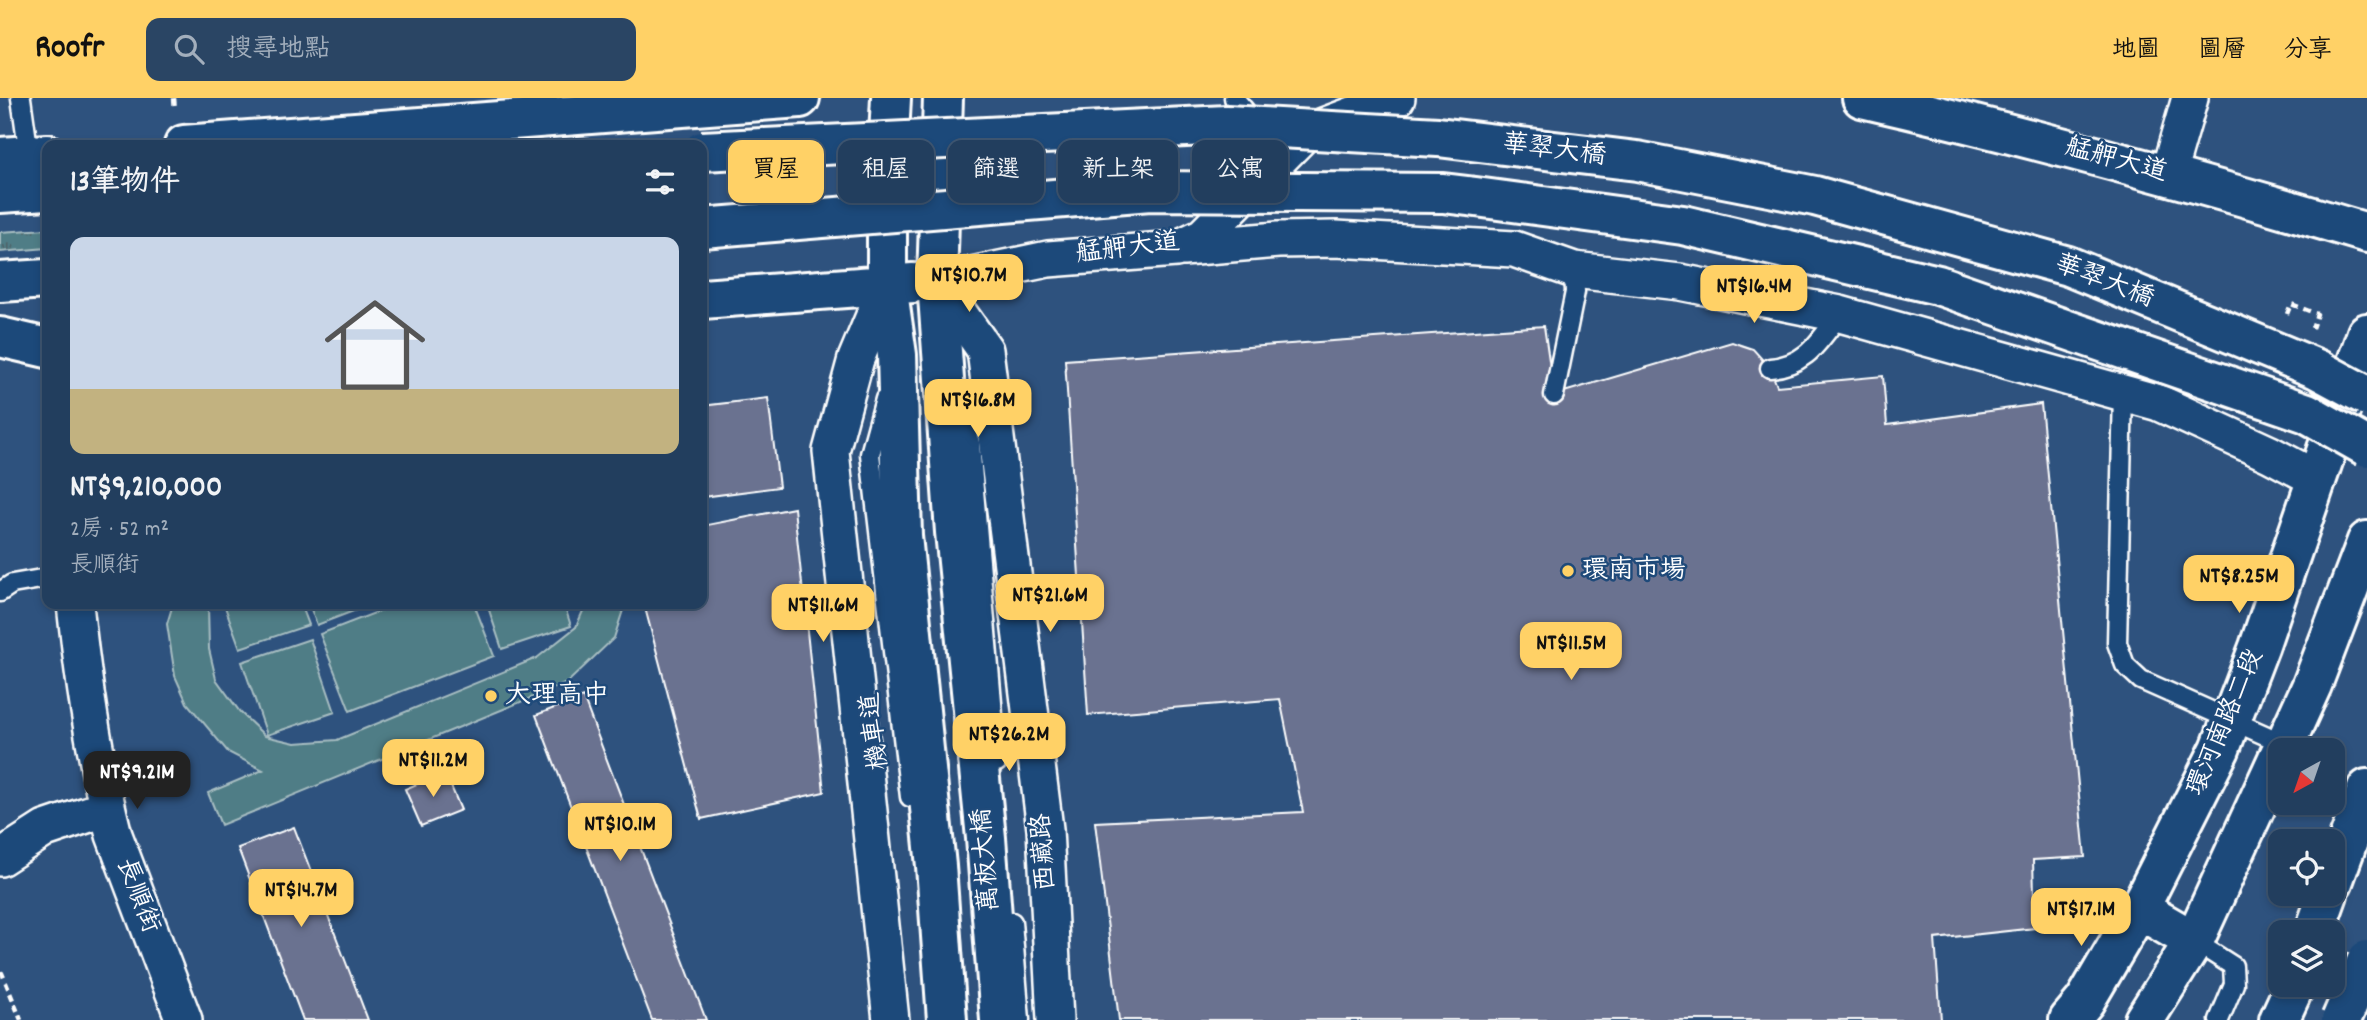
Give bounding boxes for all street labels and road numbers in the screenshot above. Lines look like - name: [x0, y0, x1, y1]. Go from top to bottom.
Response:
- street label: 華翠大橋: [1500, 126, 1608, 176]
- street label: 艋舺大道: [2061, 130, 2171, 192]
- street label: 艋舺大道: [1074, 224, 1182, 274]
- street label: 華翠大橋: [2049, 246, 2159, 318]
- street label: 環河南路二段: [2178, 644, 2274, 802]
- street label: 機車道: [853, 690, 899, 772]
- street label: 萬板大橋: [964, 807, 1010, 913]
- street label: 西藏路: [1024, 812, 1066, 892]
- street label: 長順街: [106, 853, 168, 939]

